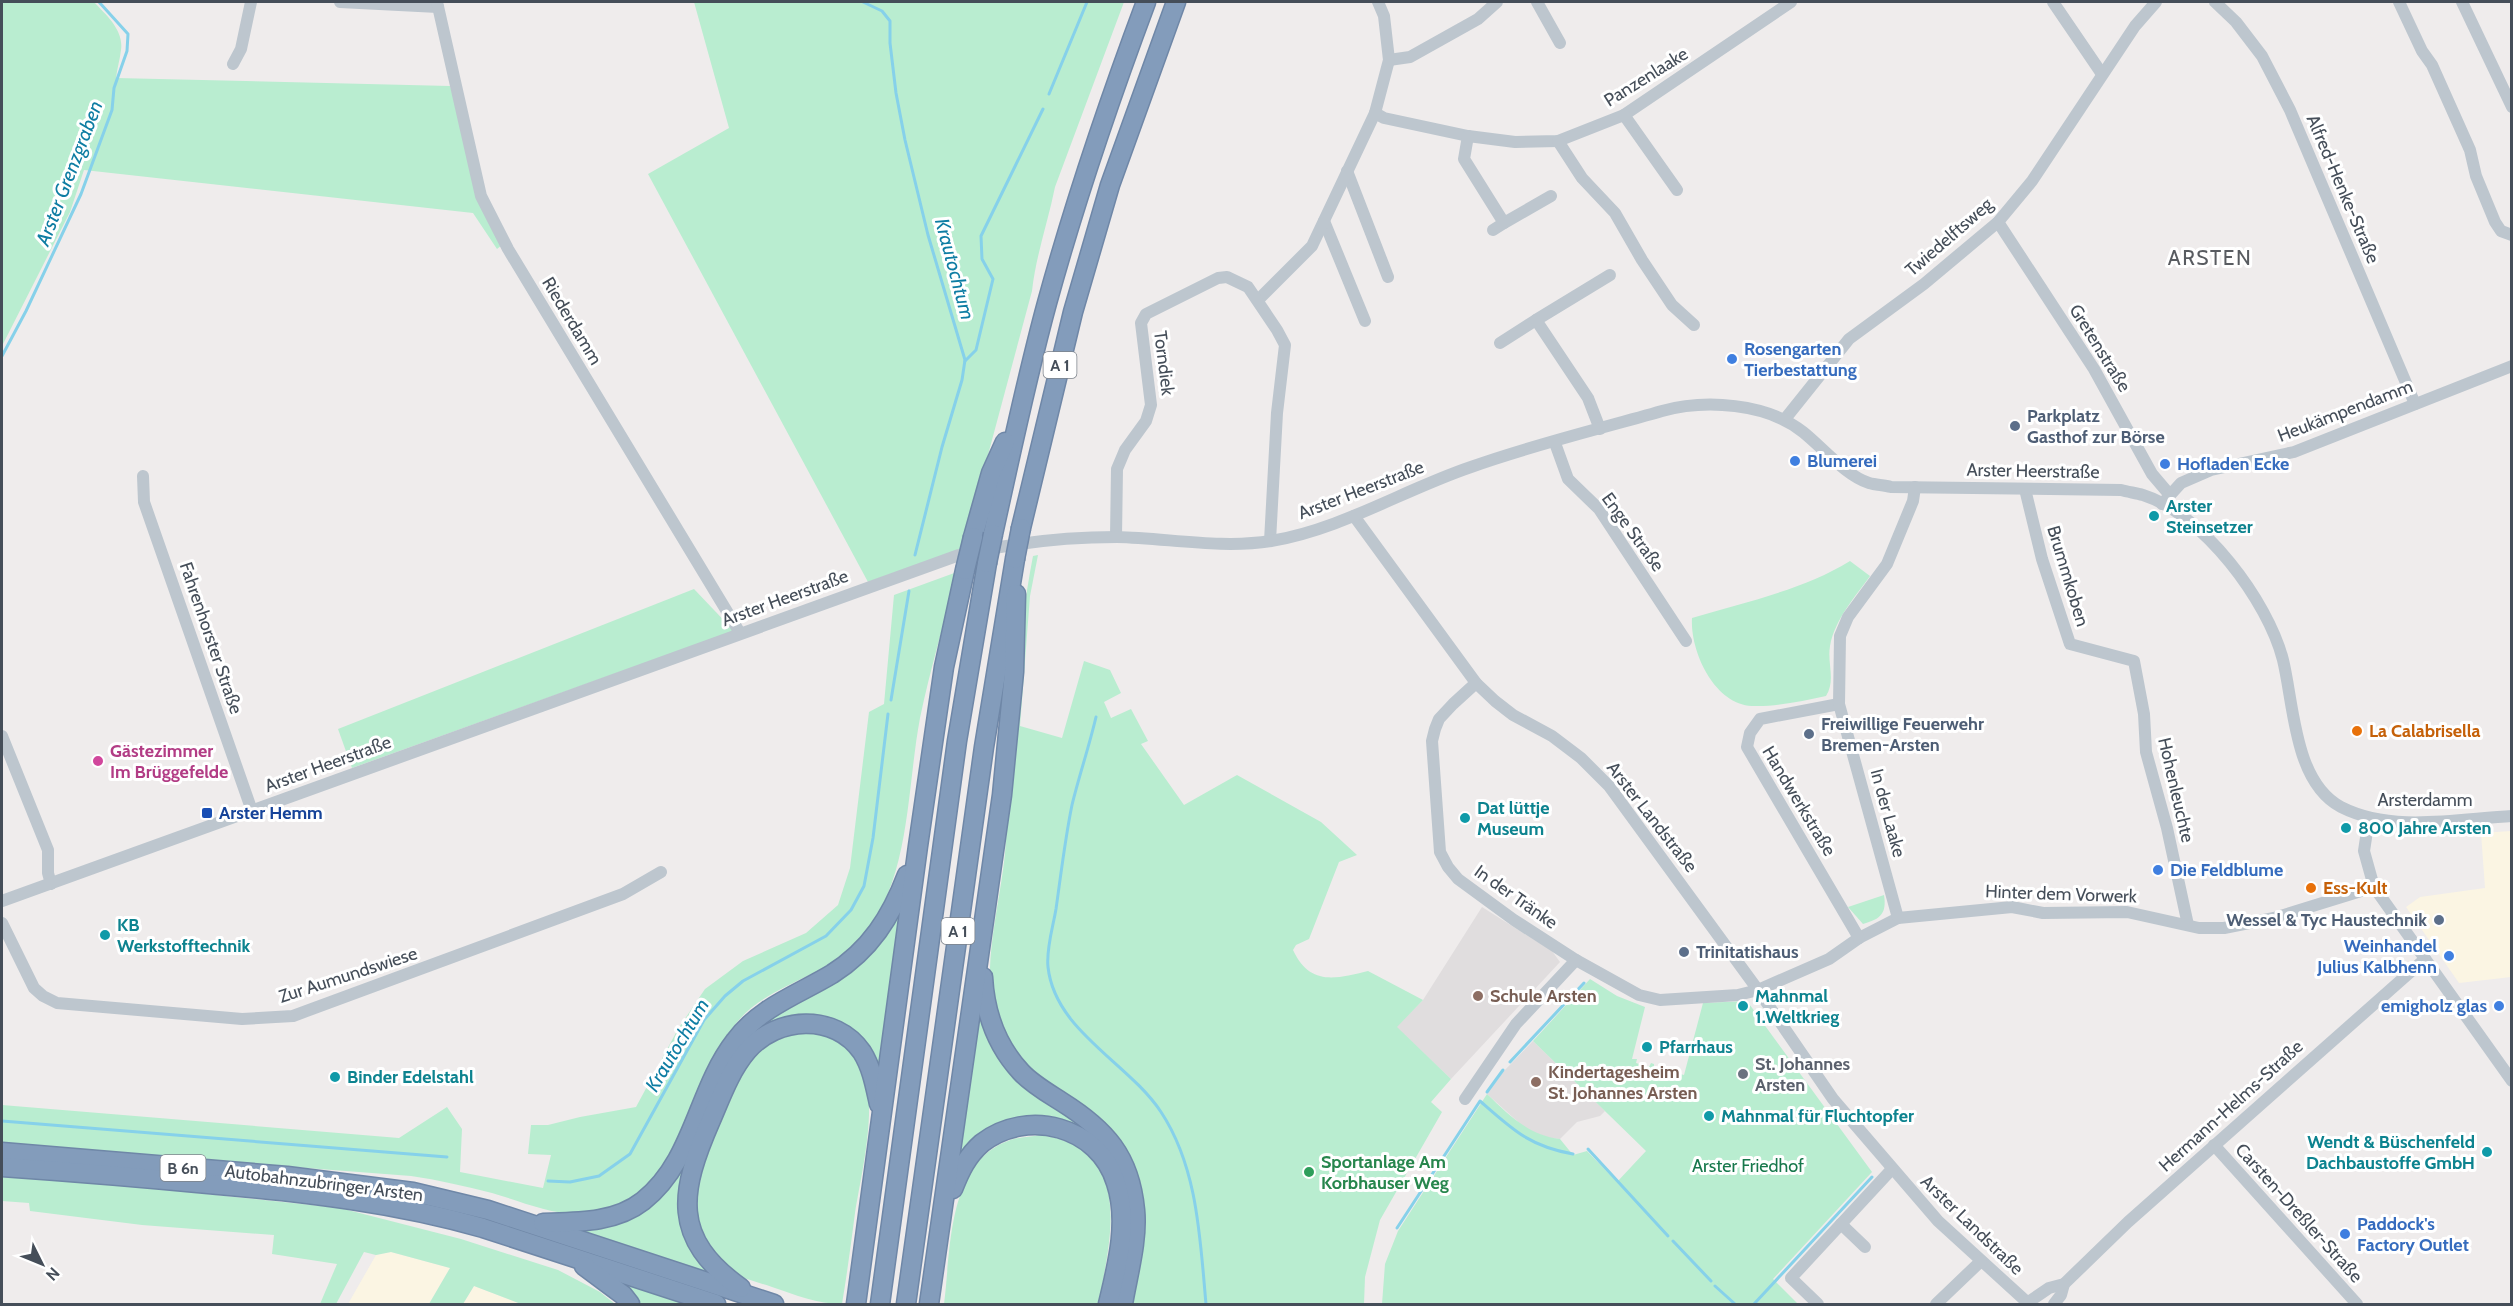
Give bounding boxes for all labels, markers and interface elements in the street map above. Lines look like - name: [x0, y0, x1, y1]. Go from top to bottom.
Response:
- street label: Panzenlaake: [1600, 43, 1692, 111]
- water label: Arster Grenzgraben: [30, 97, 108, 250]
- street label: Alfred-Henke-Straße: [2302, 111, 2384, 267]
- street label: Twiedelftsweg: [1901, 192, 1998, 281]
- water label: Krautochtum: [930, 216, 980, 322]
- district label: ARSTEN: [2168, 245, 2252, 270]
- street label: Riederdamm: [537, 273, 607, 369]
- street label: Gretenstraße: [2064, 300, 2136, 396]
- street label: Torndiek: [1149, 329, 1179, 397]
- place label: Rosengarten Tierbestattung: [1744, 338, 1857, 381]
- road number: A 1: [1044, 352, 1076, 378]
- marker: Rosengarten Tierbestattung: [1725, 352, 1739, 366]
- street label: Heukämpendamm: [2274, 375, 2416, 447]
- place label: Parkplatz Gasthof zur Börse: [2027, 405, 2165, 448]
- marker: Parkplatz Gasthof zur Börse: [2008, 419, 2022, 433]
- place label: Blumerei: [1807, 450, 1877, 472]
- place label: Hofladen Ecke: [2177, 453, 2289, 475]
- marker: Blumerei: [1788, 454, 1802, 468]
- street label: Arster Heerstraße: [1295, 456, 1427, 524]
- marker: Hofladen Ecke: [2158, 457, 2172, 471]
- street label: Arster Heerstraße: [1966, 459, 2100, 483]
- street label: Enge Straße: [1597, 488, 1669, 576]
- place label: Arster Steinsetzer: [2166, 495, 2253, 538]
- marker: Arster Steinsetzer: [2147, 509, 2161, 523]
- street label: Brummkoben: [2042, 523, 2094, 629]
- street label: Fahrenhorster Straße: [175, 559, 247, 717]
- street label: Arster Heerstraße: [719, 565, 851, 631]
- place label: Freiwillige Feuerwehr Bremen-Arsten: [1821, 713, 1984, 756]
- place label: La Calabrisella: [2369, 720, 2481, 742]
- marker: La Calabrisella: [2350, 724, 2364, 738]
- marker: Freiwillige Feuerwehr Bremen-Arsten: [1802, 727, 1816, 741]
- street label: Arster Heerstraße: [262, 731, 394, 797]
- street label: Hohenleuchte: [2153, 735, 2199, 845]
- place label: Gästezimmer Im Brüggefelde: [110, 740, 228, 783]
- street label: Handwerkstraße: [1758, 742, 1840, 860]
- marker: Gästezimmer Im Brüggefelde: [91, 754, 105, 768]
- street label: Arster Landstraße: [1602, 757, 1702, 877]
- street label: In der Laake: [1866, 766, 1910, 860]
- street label: Arsterdamm: [2377, 789, 2473, 811]
- place label: Dat lüttje Museum: [1477, 797, 1549, 840]
- place label: Arster Hemm: [219, 802, 323, 824]
- marker: Arster Hemm: [200, 806, 214, 820]
- marker: Dat lüttje Museum: [1458, 811, 1472, 825]
- place label: 800 Jahre Arsten: [2358, 817, 2491, 839]
- marker: 800 Jahre Arsten: [2339, 821, 2353, 835]
- place label: Die Feldblume: [2170, 859, 2283, 881]
- street label: In der Tränke: [1470, 860, 1562, 934]
- marker: Die Feldblume: [2151, 863, 2165, 877]
- place label: Ess-Kult: [2323, 877, 2387, 899]
- street label: Hinter dem Vorwerk: [1985, 880, 2138, 908]
- marker: Ess-Kult: [2304, 881, 2318, 895]
- place label: Wessel & Tyc Haustechnik: [2226, 909, 2427, 931]
- marker: Wessel & Tyc Haustechnik: [2432, 913, 2446, 927]
- place label: KB Werkstofftechnik: [117, 914, 251, 957]
- road number: A 1: [942, 918, 974, 944]
- marker: KB Werkstofftechnik: [98, 928, 112, 942]
- place label: Weinhandel Julius Kalbhenn: [2316, 935, 2437, 978]
- place label: Trinitatishaus: [1696, 941, 1799, 963]
- street label: Zur Aumundswiese: [276, 942, 420, 1008]
- marker: Trinitatishaus: [1677, 945, 1691, 959]
- marker: Weinhandel Julius Kalbhenn: [2442, 949, 2456, 963]
- place label: Schule Arsten: [1490, 985, 1597, 1007]
- place label: Mahnmal 1.Weltkrieg: [1755, 985, 1839, 1028]
- marker: Schule Arsten: [1471, 989, 1485, 1003]
- water label: Krautochtum: [640, 994, 714, 1096]
- place label: emigholz glas: [2381, 995, 2487, 1017]
- marker: Mahnmal 1.Weltkrieg: [1736, 999, 1750, 1013]
- marker: emigholz glas: [2492, 999, 2506, 1013]
- place label: Pfarrhaus: [1659, 1036, 1733, 1058]
- street label: Hermann-Helms-Straße: [2154, 1036, 2308, 1176]
- marker: Pfarrhaus: [1640, 1040, 1654, 1054]
- place label: St. Johannes Arsten: [1755, 1053, 1851, 1096]
- place label: Kindertagesheim St. Johannes Arsten: [1548, 1061, 1697, 1104]
- place label: Binder Edelstahl: [347, 1066, 474, 1088]
- marker: St. Johannes Arsten: [1736, 1067, 1750, 1081]
- marker: Binder Edelstahl: [328, 1070, 342, 1084]
- marker: Kindertagesheim St. Johannes Arsten: [1529, 1075, 1543, 1089]
- place label: Mahnmal für Fluchtopfer: [1721, 1105, 1914, 1127]
- marker: Mahnmal für Fluchtopfer: [1702, 1109, 1716, 1123]
- place label: Wendt & Büschenfeld Dachbaustoffe GmbH: [2306, 1131, 2475, 1174]
- street label: Carsten-Dreßler-Straße: [2231, 1139, 2367, 1287]
- marker: Wendt & Büschenfeld Dachbaustoffe GmbH: [2480, 1145, 2494, 1159]
- place label: Sportanlage Am Korbhauser Weg: [1321, 1151, 1449, 1194]
- road number: B 6n: [160, 1155, 206, 1181]
- park label: Arster Friedhof: [1692, 1155, 1804, 1177]
- street label: Autobahnzubringer Arsten: [224, 1160, 424, 1206]
- marker: Sportanlage Am Korbhauser Weg: [1302, 1165, 1316, 1179]
- street label: Arster Landstraße: [1916, 1171, 2028, 1279]
- place label: Paddock's Factory Outlet: [2357, 1213, 2469, 1256]
- marker: Paddock's Factory Outlet: [2338, 1227, 2352, 1241]
- north arrow: [12, 1234, 72, 1294]
- text: N: [42, 1263, 63, 1285]

